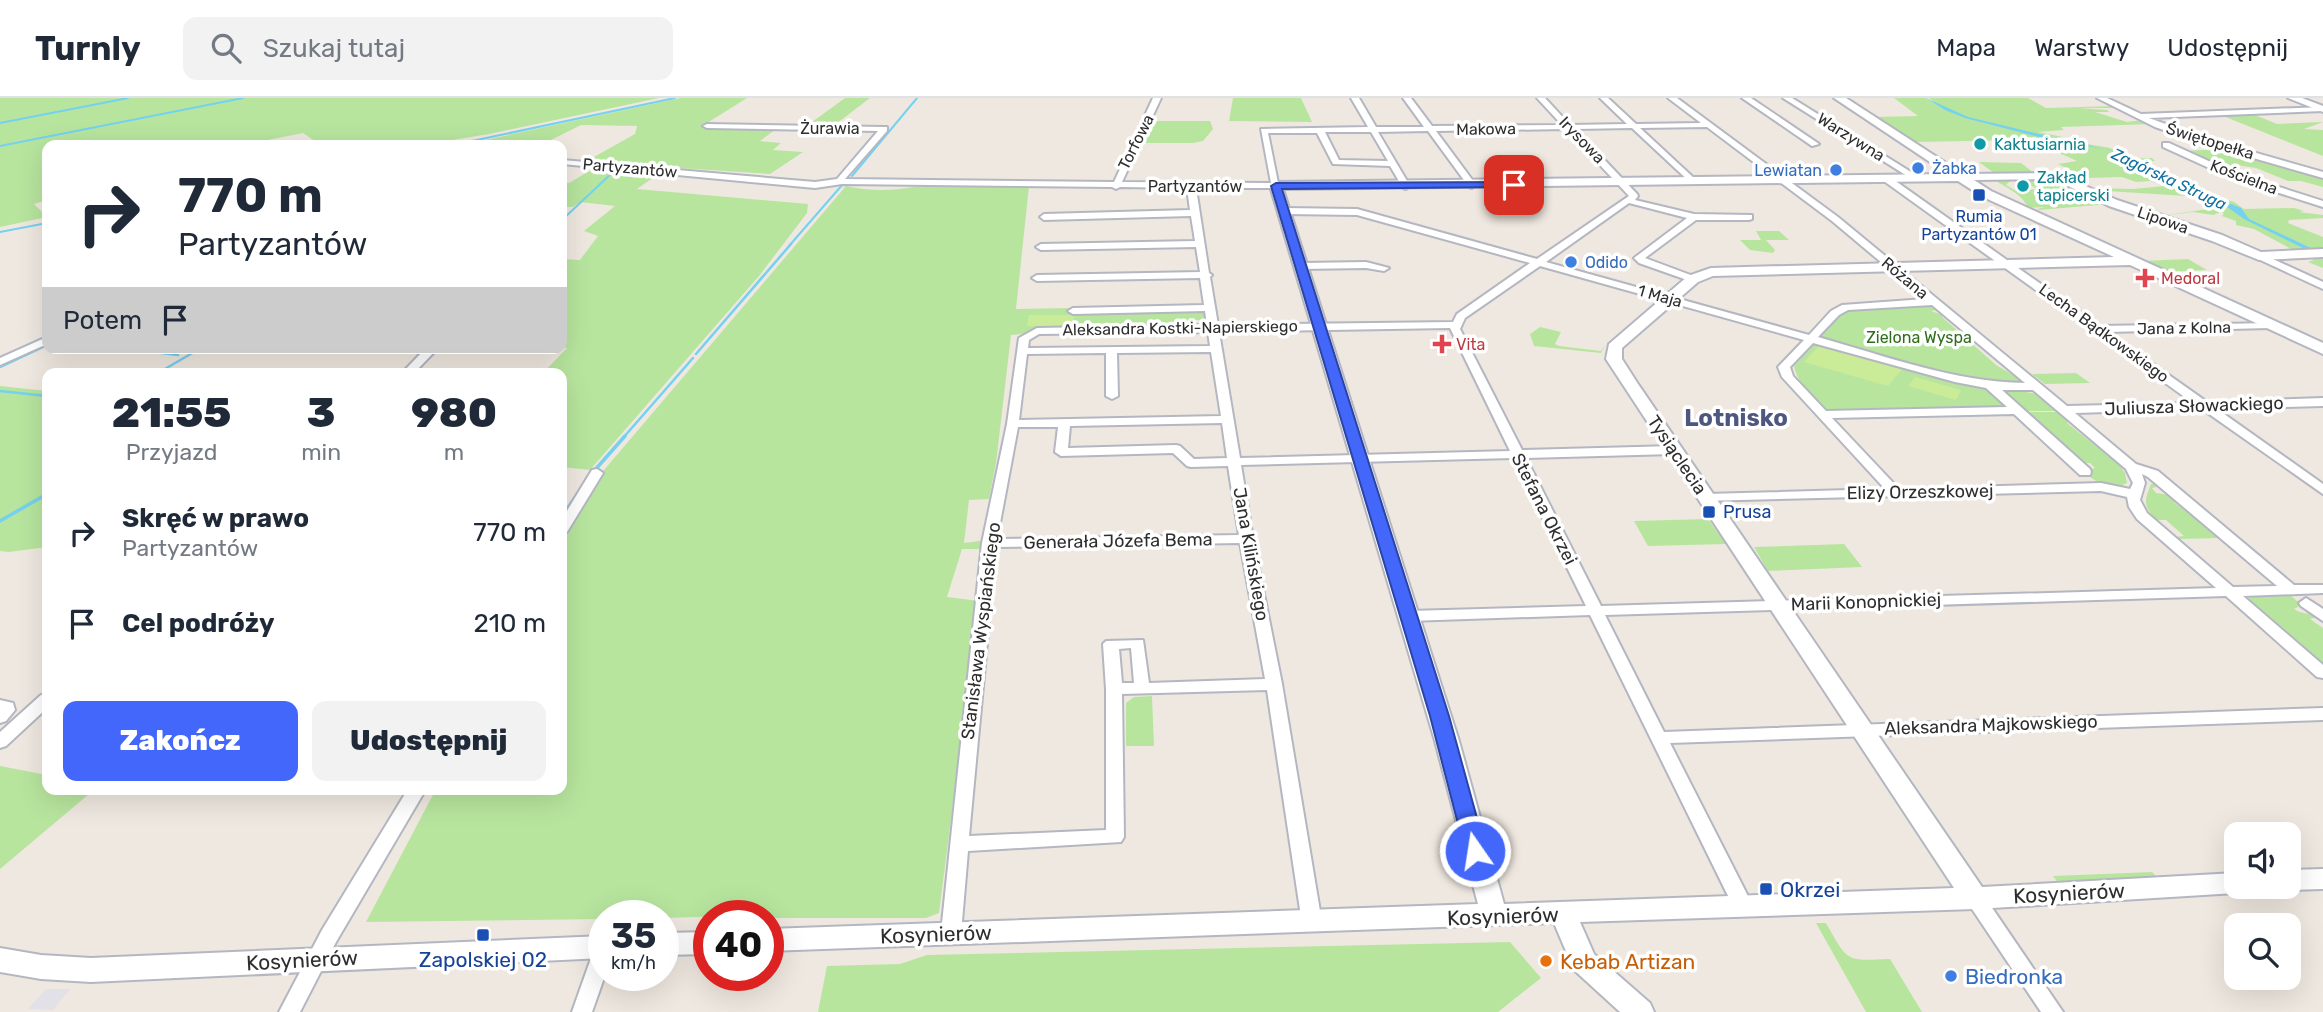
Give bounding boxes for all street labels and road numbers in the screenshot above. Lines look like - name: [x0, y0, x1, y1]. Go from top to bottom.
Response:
- street label: Warzywna: [1814, 109, 1888, 165]
- street label: Torfowa: [1114, 111, 1158, 173]
- street label: Irysowa: [1555, 113, 1609, 167]
- street label: Świętopełka: [2163, 118, 2257, 164]
- street label: Żurawia: [800, 119, 860, 138]
- street label: Makowa: [1456, 119, 1516, 139]
- street label: Partyzantów: [582, 154, 678, 182]
- street label: Kościelna: [2208, 155, 2280, 199]
- street label: Partyzantów: [1148, 177, 1243, 196]
- street label: Lipowa: [2135, 202, 2191, 238]
- street label: Różana: [1878, 253, 1932, 303]
- street label: Lecha Bądkowskiego: [2035, 280, 2173, 386]
- street label: 1 Maja: [1636, 281, 1684, 311]
- street label: Aleksandra Kostki-Napierskiego: [1062, 316, 1298, 340]
- street label: Jana z Kolna: [2137, 318, 2231, 338]
- street label: Juliusza Słowackiego: [2104, 392, 2284, 420]
- street label: Tysiąclecia: [1643, 411, 1711, 499]
- street label: Stefana Okrzei: [1507, 450, 1581, 568]
- street label: Elizy Orzeszkowej: [1846, 480, 1994, 504]
- street label: Jana Kilińskiego: [1228, 485, 1274, 623]
- street label: Stanisława Wyspiańskiego: [957, 521, 1005, 741]
- street label: Generała Józefa Bema: [1023, 528, 1213, 554]
- street label: Marii Konopnickiej: [1791, 588, 1941, 616]
- street label: Aleksandra Majkowskiego: [1884, 710, 2098, 740]
- street label: Kosynierów: [2012, 878, 2126, 908]
- street label: Kosynierów: [1447, 902, 1560, 930]
- street label: Kosynierów: [880, 920, 993, 948]
- street label: Kosynierów: [245, 945, 359, 975]

